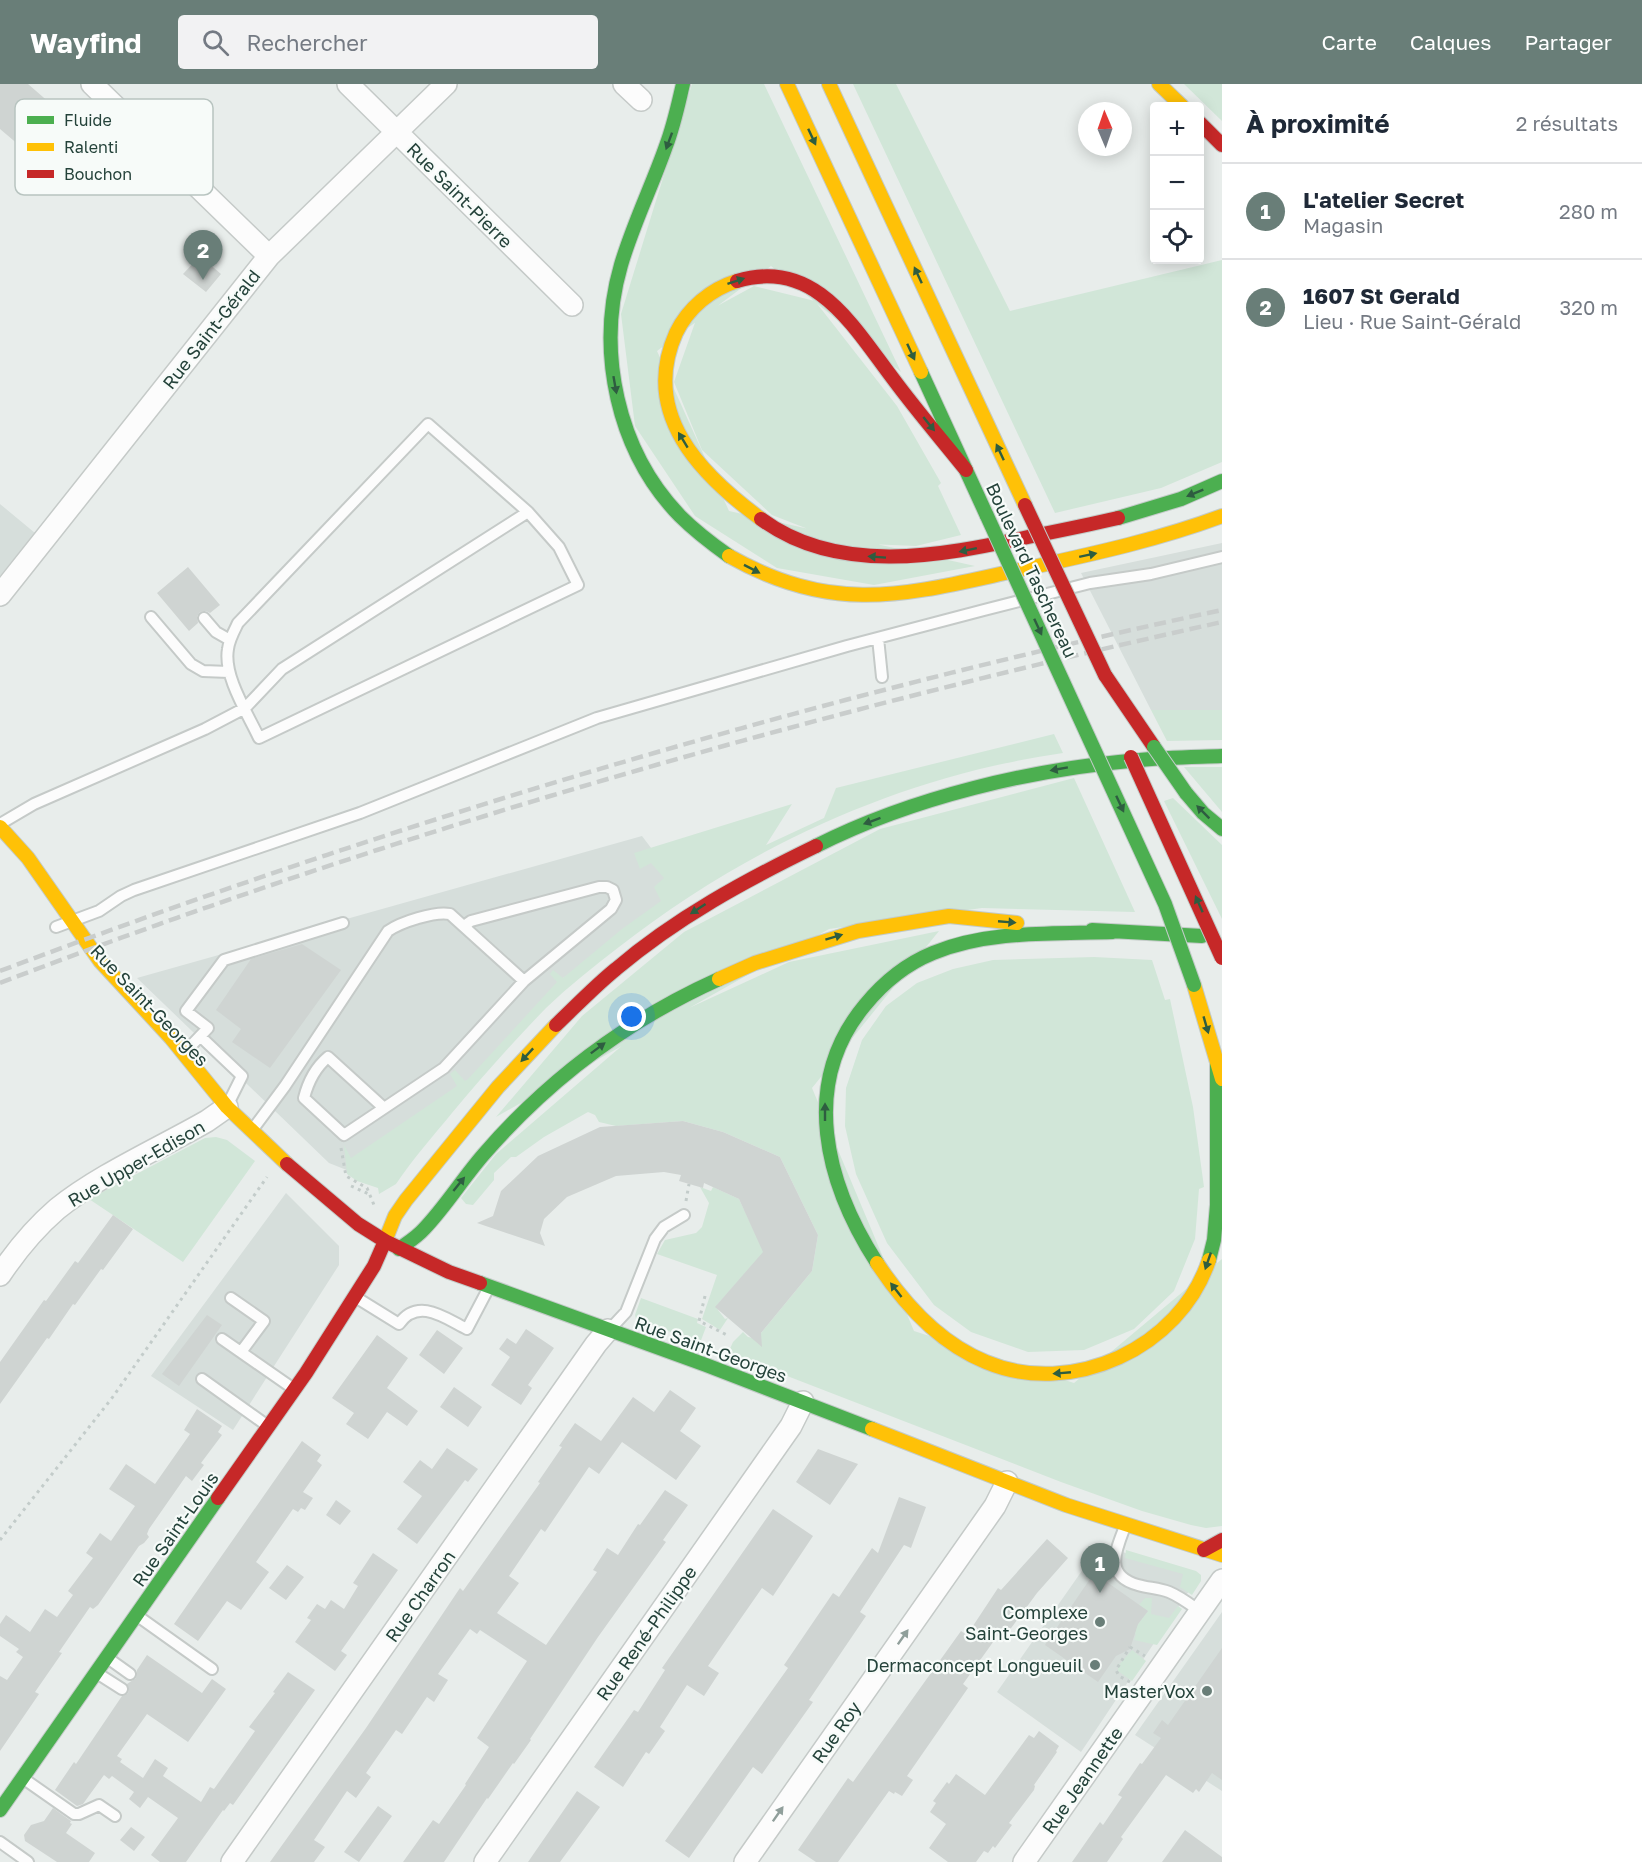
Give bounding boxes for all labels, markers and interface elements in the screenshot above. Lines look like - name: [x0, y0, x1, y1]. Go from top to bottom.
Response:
- search box: [178, 15, 598, 69]
- text: Wayfind: [30, 26, 142, 59]
- icon: search: [199, 26, 232, 59]
- text: Rechercher: [247, 29, 368, 56]
- text: Carte: [1321, 29, 1377, 55]
- text: Calques: [1410, 29, 1491, 55]
- text: Partager: [1524, 29, 1612, 55]
- legend: [15, 99, 213, 195]
- north arrow: [1078, 102, 1132, 156]
- map controls: [1150, 102, 1204, 264]
- button: +: [1150, 102, 1204, 156]
- text: À proximité: [1246, 108, 1390, 139]
- text: Fluide: [64, 110, 112, 130]
- text: 2 résultats: [1516, 111, 1618, 135]
- one-way arrow: [807, 128, 817, 146]
- one-way arrow: [663, 132, 673, 150]
- text: Ralenti: [64, 137, 118, 157]
- street label: Rue Saint-Pierre: [403, 138, 517, 252]
- button: −: [1150, 156, 1204, 210]
- text: Bouchon: [64, 164, 132, 184]
- text: L'atelier Secret: [1303, 186, 1464, 213]
- text: 1: [1260, 199, 1271, 223]
- text: 280 m: [1559, 199, 1618, 223]
- button: locate: [1150, 210, 1204, 264]
- text: Magasin: [1303, 213, 1383, 237]
- pin: 2: [184, 230, 222, 280]
- street label: Rue Saint-Gérald: [158, 265, 264, 393]
- one-way arrow: [913, 267, 922, 284]
- one-way arrow: [727, 276, 745, 285]
- text: 1607 St Gerald: [1303, 282, 1460, 309]
- text: 2: [1259, 295, 1272, 319]
- text: 320 m: [1560, 295, 1618, 319]
- text: Lieu · Rue Saint-Gérald: [1303, 309, 1521, 333]
- one-way arrow: [906, 344, 916, 362]
- one-way arrow: [611, 375, 620, 394]
- one-way arrow: [922, 416, 935, 432]
- one-way arrow: [677, 432, 688, 448]
- one-way arrow: [995, 443, 1004, 460]
- street label: Boulevard Taschereau: [982, 479, 1082, 661]
- one-way arrow: [1186, 488, 1204, 498]
- one-way arrow: [958, 546, 977, 555]
- one-way arrow: [1078, 550, 1097, 560]
- one-way arrow: [867, 553, 886, 562]
- one-way arrow: [743, 563, 761, 573]
- one-way arrow: [1034, 618, 1043, 635]
- one-way arrow: [1050, 765, 1069, 774]
- one-way arrow: [1116, 795, 1125, 812]
- one-way arrow: [1196, 805, 1211, 819]
- one-way arrow: [863, 817, 881, 826]
- one-way arrow: [1194, 895, 1204, 913]
- one-way arrow: [690, 904, 707, 915]
- one-way arrow: [998, 917, 1017, 927]
- one-way arrow: [825, 932, 843, 941]
- street label: Rue Saint-Georges: [86, 940, 214, 1070]
- your location: [617, 1002, 646, 1031]
- one-way arrow: [1201, 1016, 1211, 1034]
- one-way arrow: [590, 1043, 605, 1055]
- one-way arrow: [520, 1047, 534, 1062]
- one-way arrow: [820, 1102, 830, 1121]
- street label: Rue Upper-Edison: [64, 1115, 208, 1211]
- one-way arrow: [452, 1177, 464, 1192]
- one-way arrow: [1203, 1252, 1212, 1270]
- one-way arrow: [889, 1282, 902, 1298]
- street label: Rue Saint-Georges: [632, 1311, 790, 1387]
- one-way arrow: [1052, 1368, 1071, 1377]
- street label: Rue Saint-Louis: [127, 1467, 223, 1591]
- pin: 1: [1080, 1544, 1120, 1593]
- street label: Rue Charron: [380, 1546, 460, 1646]
- street label: Rue René-Philippe: [591, 1561, 701, 1705]
- place label: Complexe Saint-Georges: [965, 1601, 1088, 1644]
- marker: Complexe Saint-Georges: [1093, 1615, 1107, 1629]
- one-way arrow: [897, 1630, 909, 1646]
- place label: Dermaconcept Longueuil: [866, 1654, 1083, 1676]
- marker: Dermaconcept Longueuil: [1088, 1658, 1102, 1672]
- place label: MasterVox: [1104, 1680, 1195, 1702]
- marker: MasterVox: [1200, 1684, 1214, 1698]
- street label: Rue Roy: [807, 1697, 865, 1767]
- street label: Rue Jeannette: [1037, 1722, 1127, 1838]
- one-way arrow: [772, 1807, 784, 1822]

